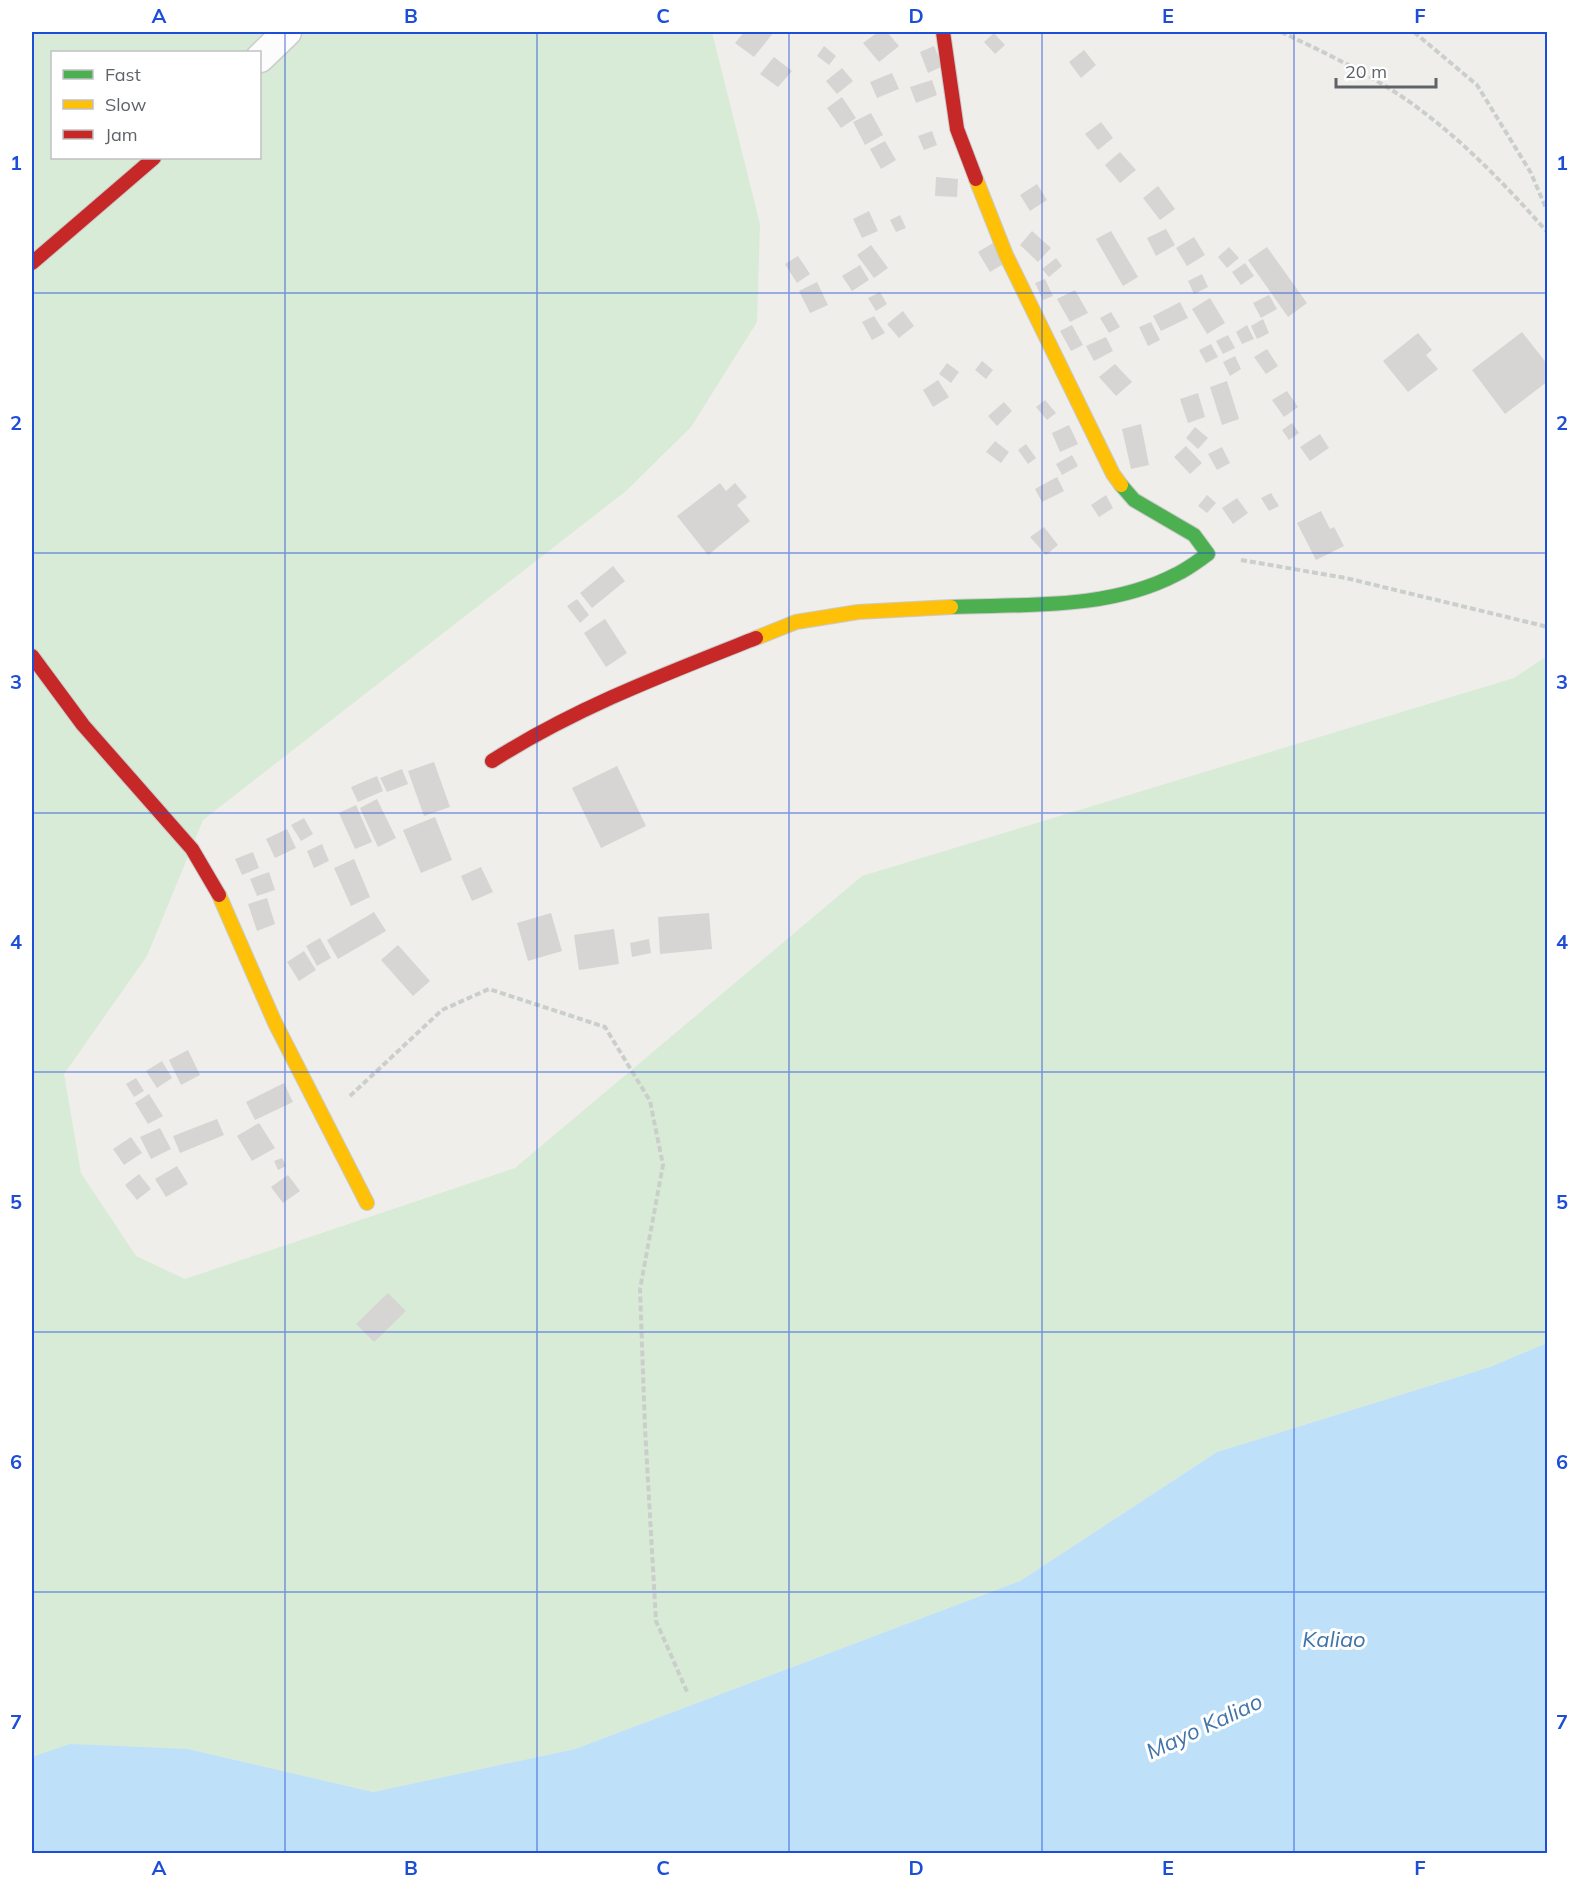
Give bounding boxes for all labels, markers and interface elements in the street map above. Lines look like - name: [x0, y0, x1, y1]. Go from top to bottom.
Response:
- text: A: [152, 3, 167, 28]
- text: B: [404, 3, 418, 28]
- text: C: [656, 3, 670, 28]
- text: D: [908, 3, 924, 28]
- text: E: [1162, 3, 1174, 28]
- text: F: [1414, 3, 1426, 28]
- legend: [51, 51, 261, 159]
- scale bar: [1336, 51, 1436, 89]
- text: 20 m: [1345, 60, 1387, 83]
- text: Fast: [105, 63, 141, 86]
- text: Slow: [105, 93, 147, 116]
- text: Jam: [105, 123, 138, 146]
- text: 1: [10, 150, 22, 175]
- text: 1: [1556, 150, 1568, 175]
- text: 2: [10, 410, 22, 435]
- text: 2: [1556, 410, 1568, 435]
- text: 3: [10, 669, 22, 694]
- text: 3: [1556, 669, 1568, 694]
- text: 4: [10, 929, 22, 954]
- text: 4: [1556, 929, 1568, 954]
- text: 5: [10, 1189, 22, 1214]
- text: 5: [1556, 1189, 1568, 1214]
- text: 6: [10, 1449, 22, 1474]
- text: 6: [1556, 1449, 1568, 1474]
- water label: Kaliao: [1302, 1625, 1366, 1653]
- water label: Mayo Kaliao: [1141, 1687, 1267, 1765]
- text: 7: [10, 1709, 22, 1734]
- text: 7: [1556, 1709, 1568, 1734]
- text: A: [152, 1855, 167, 1880]
- text: B: [404, 1855, 418, 1880]
- text: C: [656, 1855, 670, 1880]
- text: D: [908, 1855, 924, 1880]
- text: E: [1162, 1855, 1174, 1880]
- text: F: [1414, 1855, 1426, 1880]

